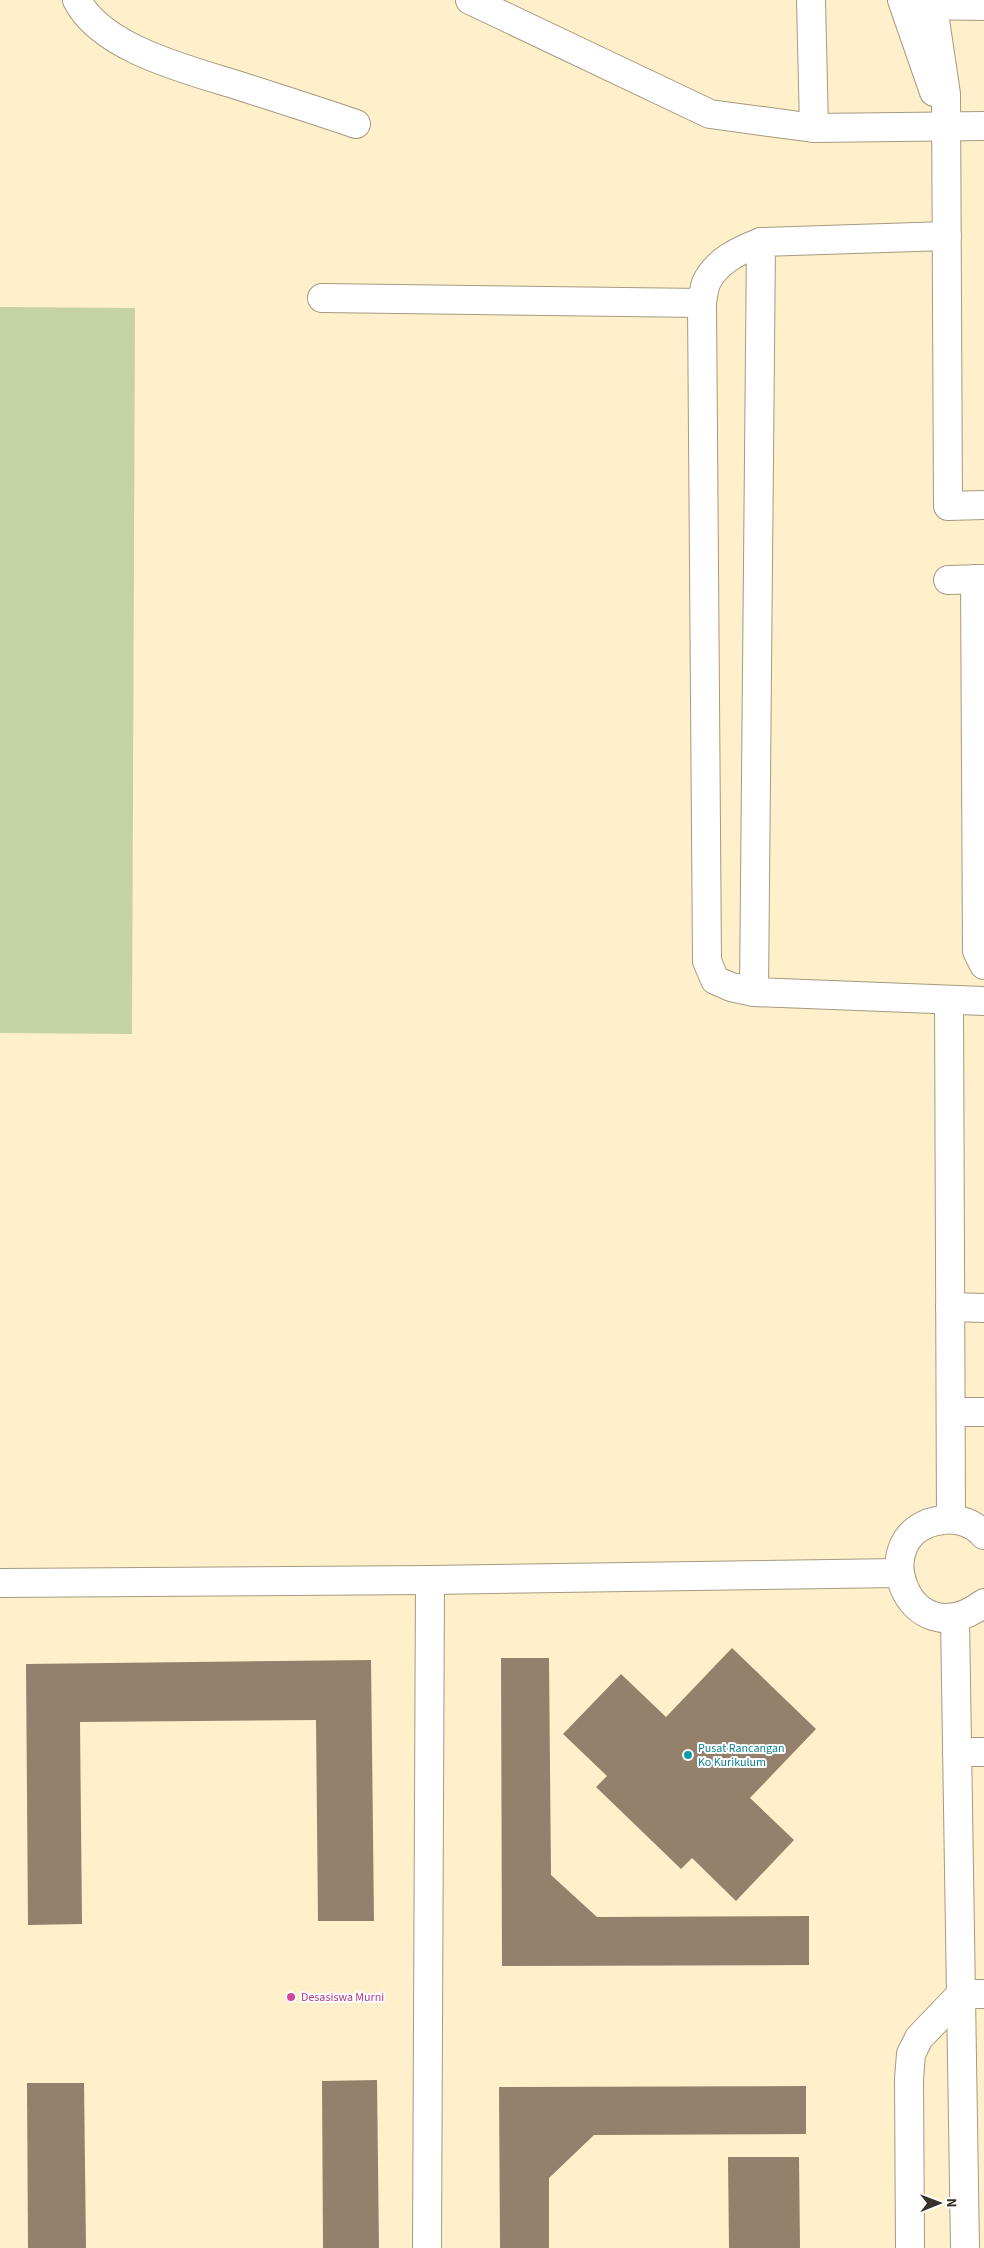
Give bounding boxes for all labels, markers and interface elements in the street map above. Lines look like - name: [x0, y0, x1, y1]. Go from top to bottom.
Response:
- place label: Pusat Rancangan Ko Kurikulum: [698, 1740, 785, 1771]
- marker: Pusat Rancangan Ko Kurikulum: [682, 1749, 694, 1761]
- place label: Desasiswa Murni: [301, 1989, 384, 2006]
- marker: Desasiswa Murni: [285, 1991, 297, 2003]
- north arrow: [914, 2178, 964, 2228]
- text: N: [941, 2198, 961, 2208]

